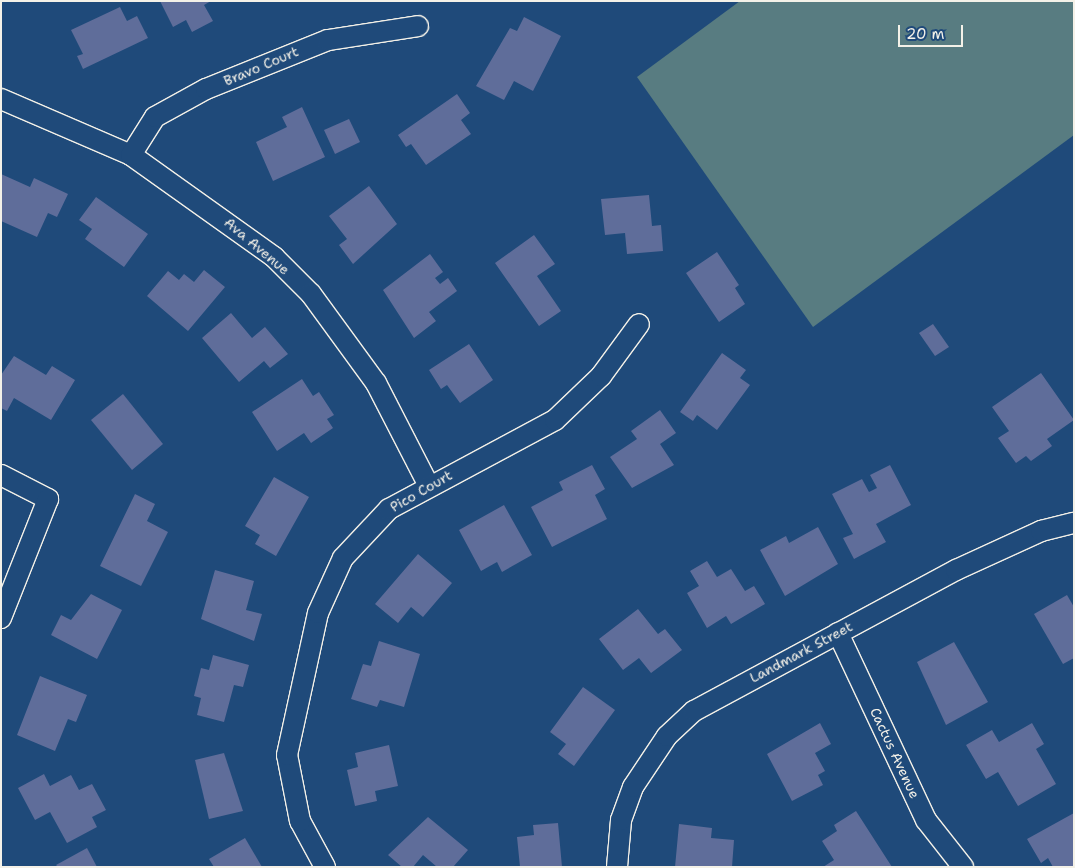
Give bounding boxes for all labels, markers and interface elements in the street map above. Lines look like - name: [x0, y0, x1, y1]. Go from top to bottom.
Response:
- scale bar: [900, 15, 965, 47]
- text: 20 m: [906, 24, 945, 44]
- street label: Bravo Court: [221, 43, 301, 89]
- street label: Ava Avenue: [221, 214, 293, 278]
- street label: Pico Court: [387, 467, 455, 515]
- street label: Landmark Street: [747, 618, 855, 686]
- street label: Cactus Avenue: [867, 705, 923, 801]

